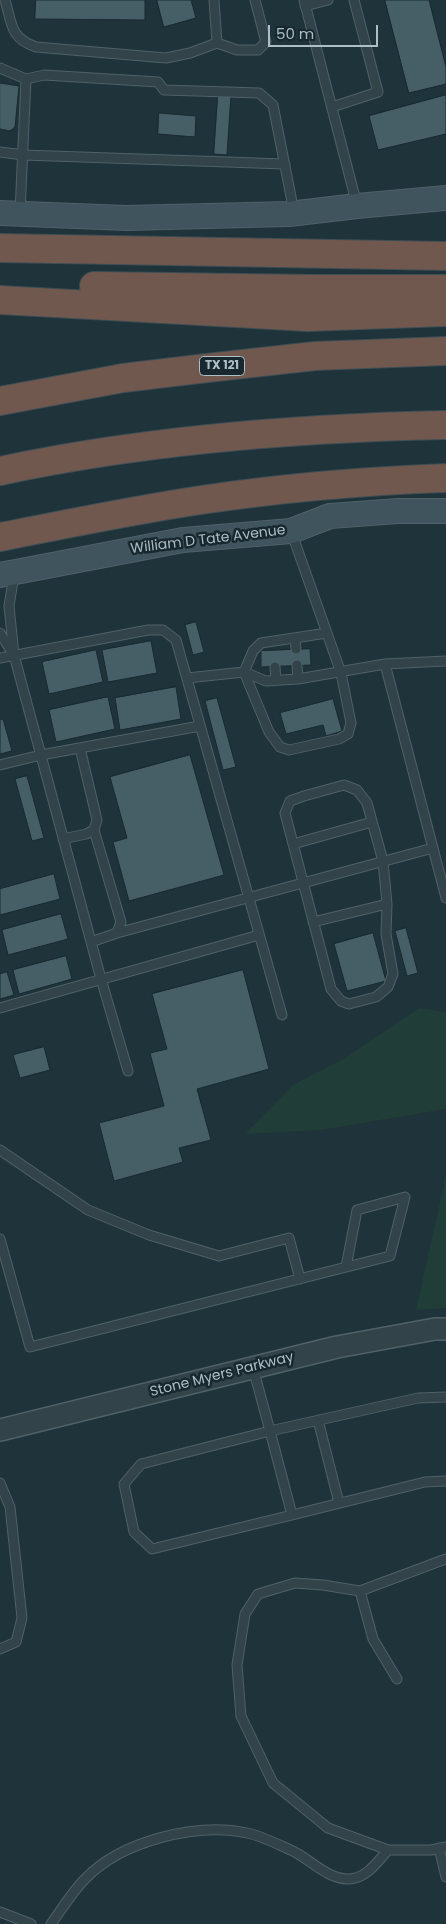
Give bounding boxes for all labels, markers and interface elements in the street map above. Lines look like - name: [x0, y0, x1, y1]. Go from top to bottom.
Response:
- scale bar: [271, 15, 381, 47]
- text: 50 m: [276, 23, 314, 44]
- road number: TX 121: [200, 356, 244, 376]
- street label: William D Tate Avenue: [130, 522, 286, 558]
- street label: Stone Myers Parkway: [148, 1349, 296, 1401]

